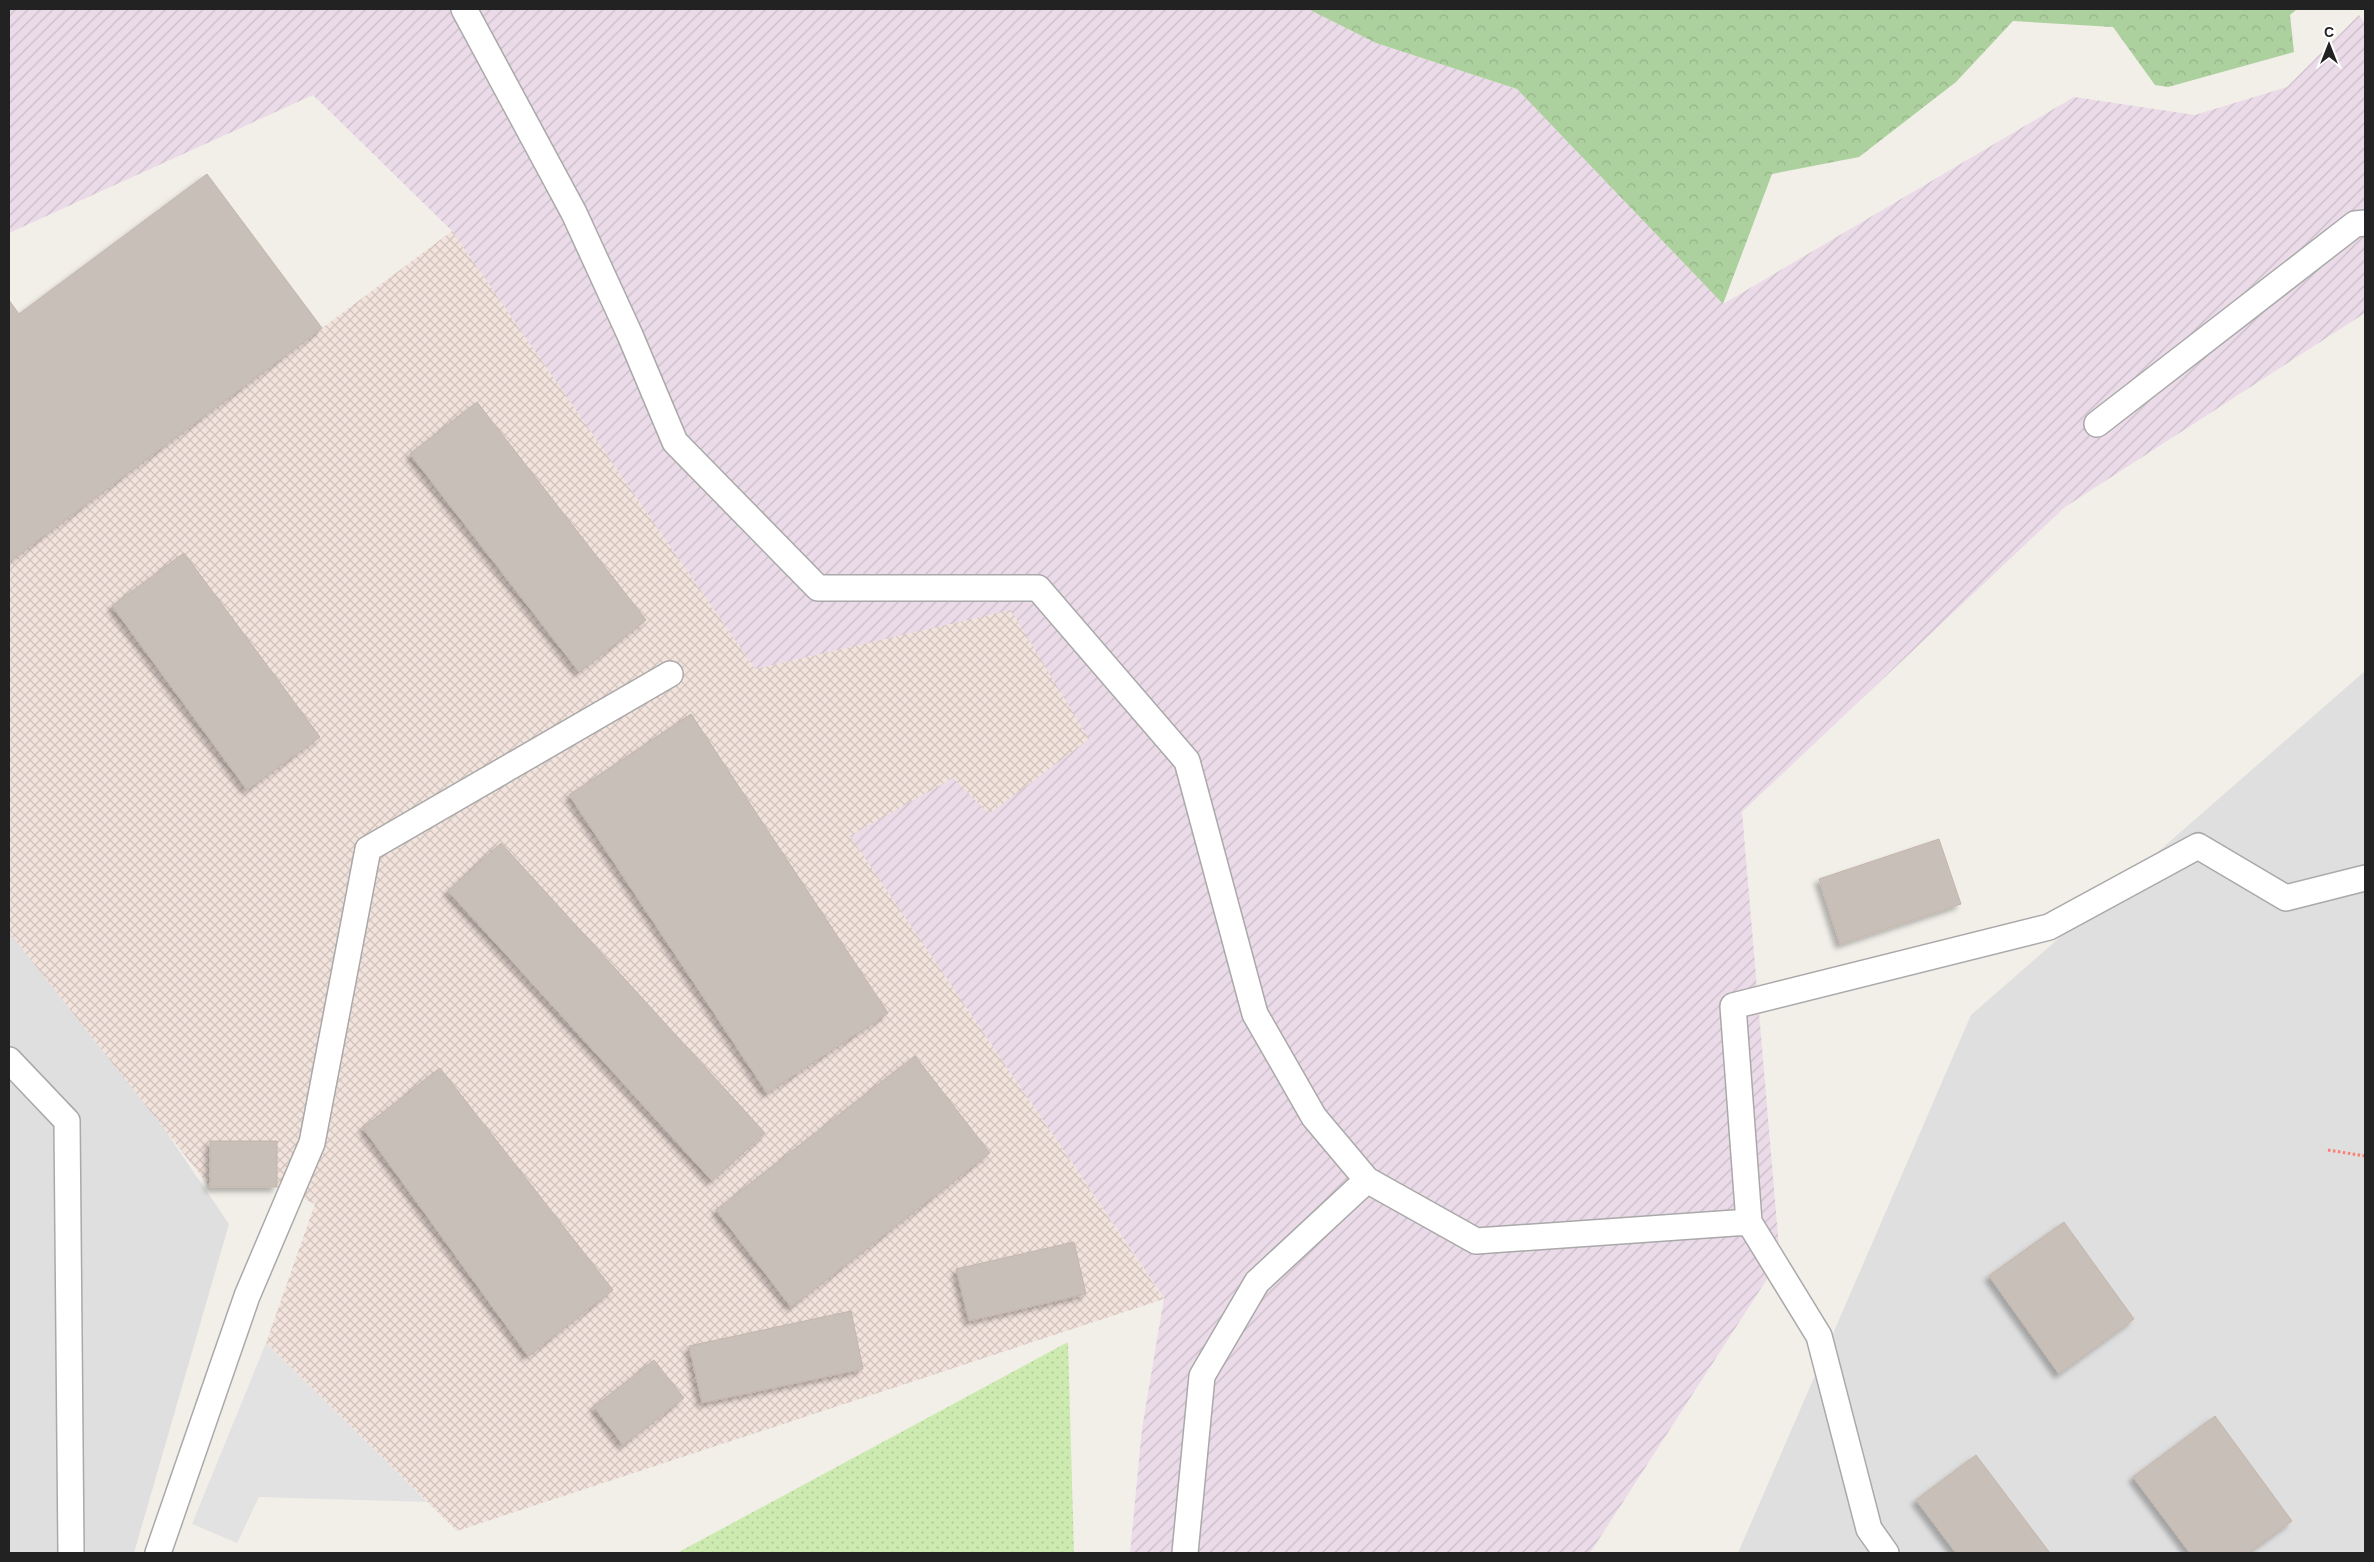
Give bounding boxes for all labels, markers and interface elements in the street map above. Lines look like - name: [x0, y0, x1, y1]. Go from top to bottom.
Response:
- north arrow: [2304, 20, 2354, 70]
- text: С: [2324, 24, 2334, 40]

